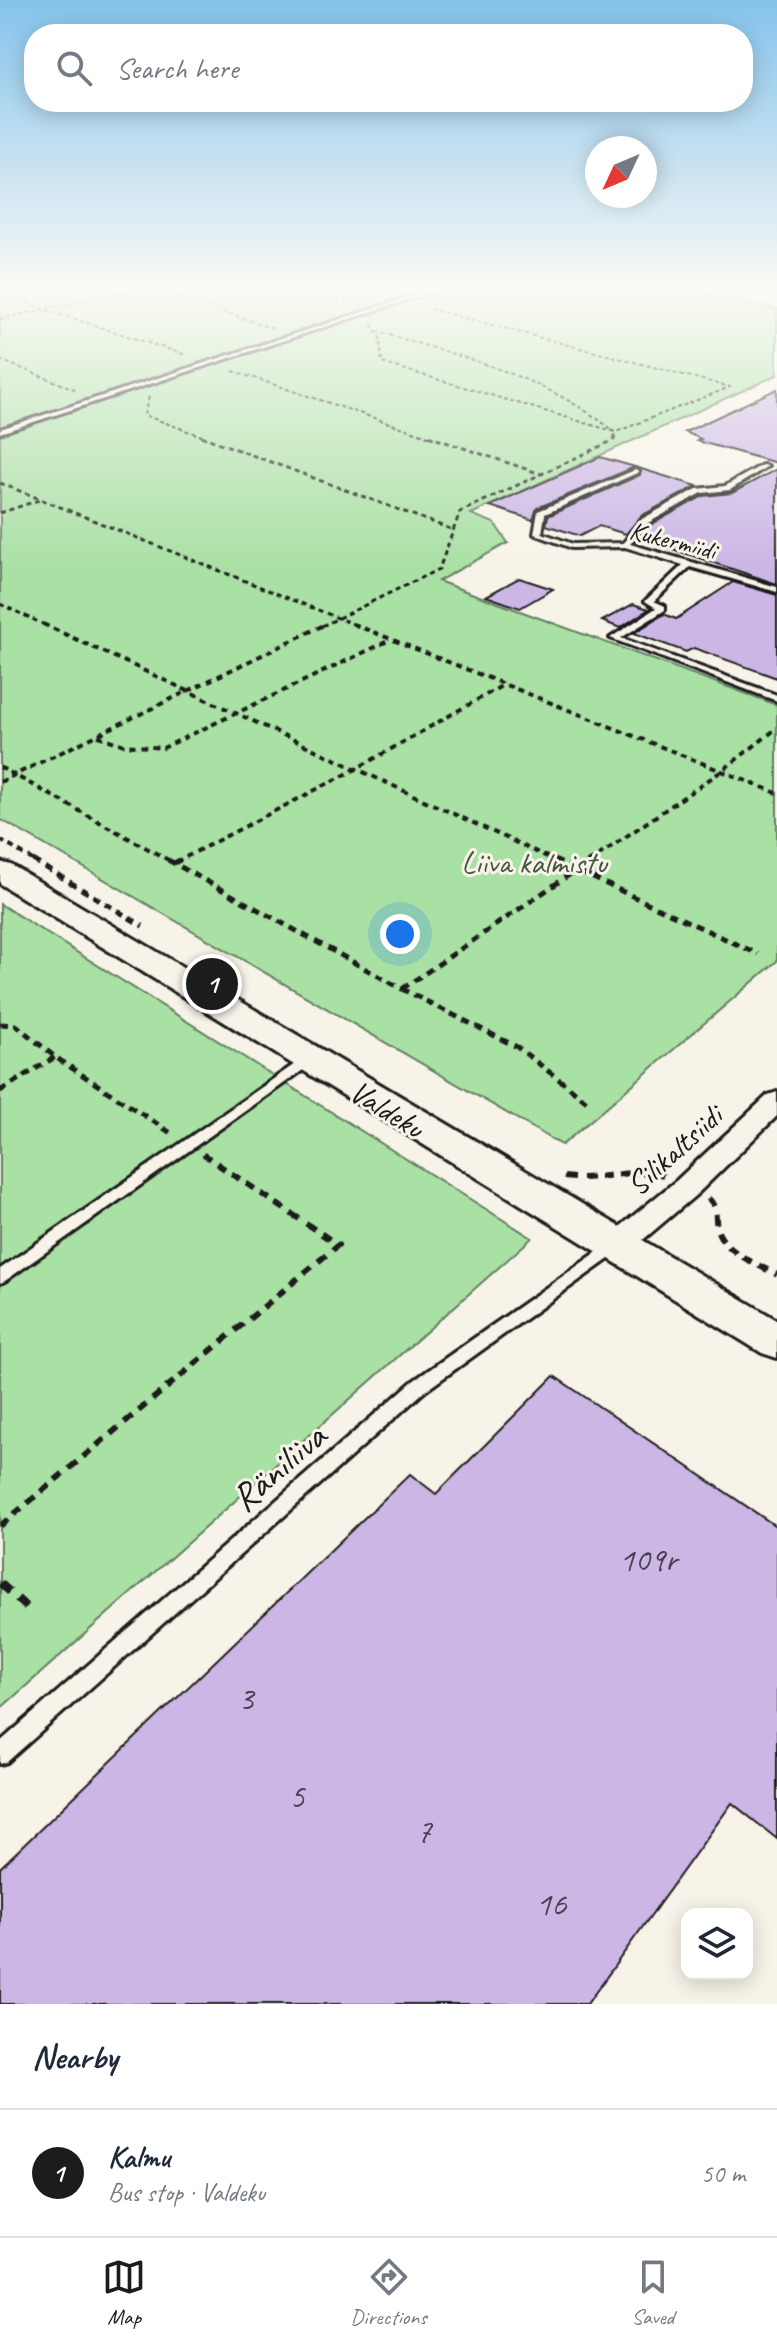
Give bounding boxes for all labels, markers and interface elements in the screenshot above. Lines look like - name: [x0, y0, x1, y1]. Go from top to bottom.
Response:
- search box: [24, 24, 753, 112]
- icon: search: [52, 46, 96, 90]
- text: Search here: [116, 49, 238, 87]
- north arrow: [585, 136, 657, 208]
- street label: Kukermiidi: [626, 514, 723, 568]
- park label: Liiva kalmistu: [461, 842, 609, 883]
- your location: [380, 914, 420, 954]
- pin: 1: [186, 954, 238, 1014]
- street label: Valdeku: [342, 1071, 433, 1149]
- street label: Silikaltsiidi: [618, 1094, 734, 1204]
- street label: Räniliiva: [221, 1412, 337, 1522]
- house number: 109r: [619, 1538, 681, 1581]
- house number: 3: [238, 1677, 256, 1720]
- house number: 5: [289, 1775, 306, 1818]
- house number: 7: [416, 1809, 433, 1852]
- house number: 16: [536, 1882, 568, 1925]
- map controls: [681, 1908, 753, 1980]
- button: layers: [681, 1908, 753, 1980]
- text: Nearby: [32, 2035, 118, 2078]
- text: Kalmu: [108, 2138, 170, 2176]
- text: 1: [52, 2157, 64, 2190]
- text: 50 m: [701, 2157, 745, 2190]
- text: Bus stop · Valdeku: [108, 2176, 265, 2209]
- tab: Map: [102, 2255, 146, 2331]
- tab: Directions: [350, 2255, 427, 2331]
- tab: Saved: [631, 2255, 675, 2331]

